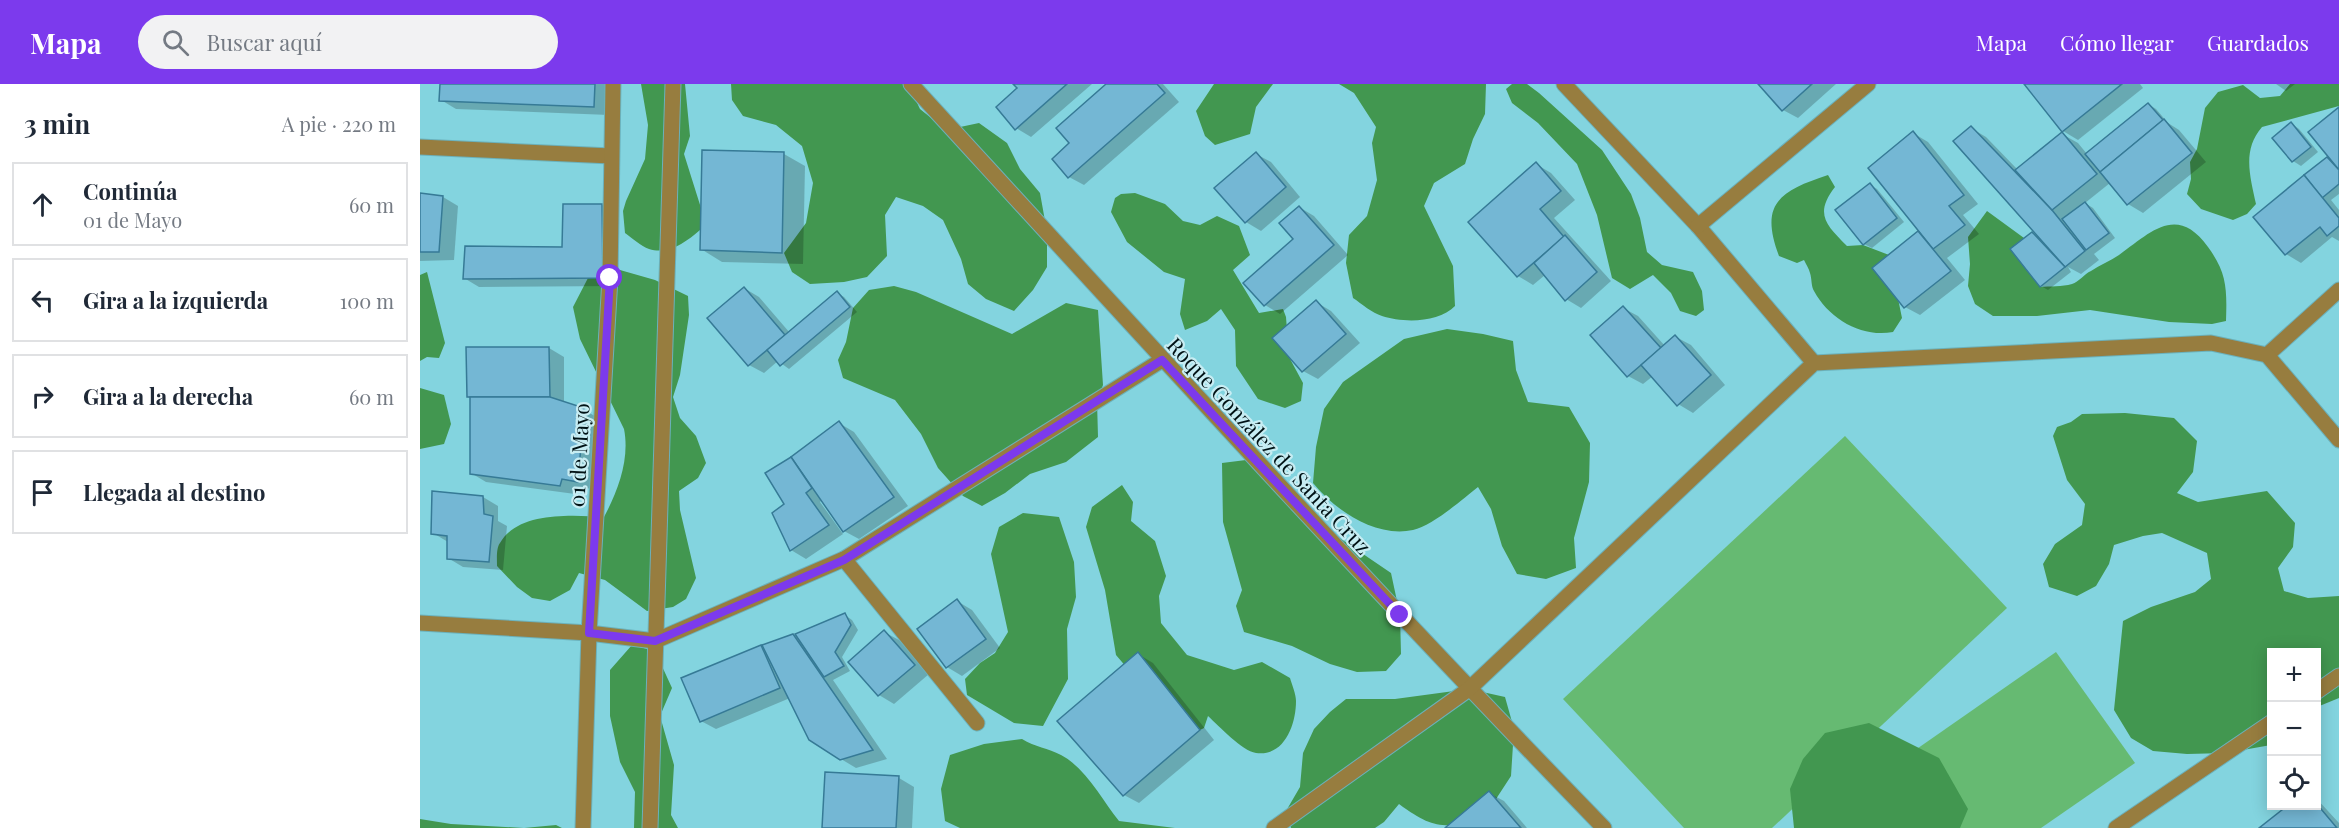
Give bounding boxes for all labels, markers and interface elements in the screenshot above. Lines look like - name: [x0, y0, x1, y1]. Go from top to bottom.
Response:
- search box: [138, 15, 558, 69]
- text: Mapa: [30, 24, 102, 61]
- icon: search: [159, 26, 192, 59]
- text: Buscar aquí: [207, 27, 322, 57]
- text: Mapa: [1976, 28, 2027, 56]
- text: Cómo llegar: [2060, 28, 2174, 56]
- text: Guardados: [2207, 28, 2309, 56]
- text: 3 min: [24, 106, 90, 141]
- text: A pie · 220 m: [282, 110, 396, 137]
- text: Continúa: [83, 176, 177, 206]
- icon: ahead: [26, 188, 59, 221]
- text: 60 m: [349, 191, 394, 218]
- text: 01 de Mayo: [83, 206, 182, 233]
- route start: [596, 264, 622, 290]
- icon: left: [26, 284, 59, 317]
- text: Gira a la izquierda: [83, 285, 268, 315]
- text: 100 m: [340, 287, 394, 314]
- street label: Roque González de Santa Cruz: [1162, 330, 1378, 560]
- icon: right: [26, 380, 59, 413]
- text: Gira a la derecha: [83, 381, 253, 411]
- text: 60 m: [349, 383, 394, 410]
- street label: 01 de Mayo: [561, 402, 595, 508]
- icon: arrive: [26, 476, 59, 509]
- text: Llegada al destino: [83, 477, 265, 507]
- route end: [1386, 601, 1412, 627]
- map controls: [2267, 648, 2321, 810]
- button: +: [2267, 648, 2321, 702]
- button: −: [2267, 702, 2321, 756]
- button: locate: [2267, 756, 2321, 810]

